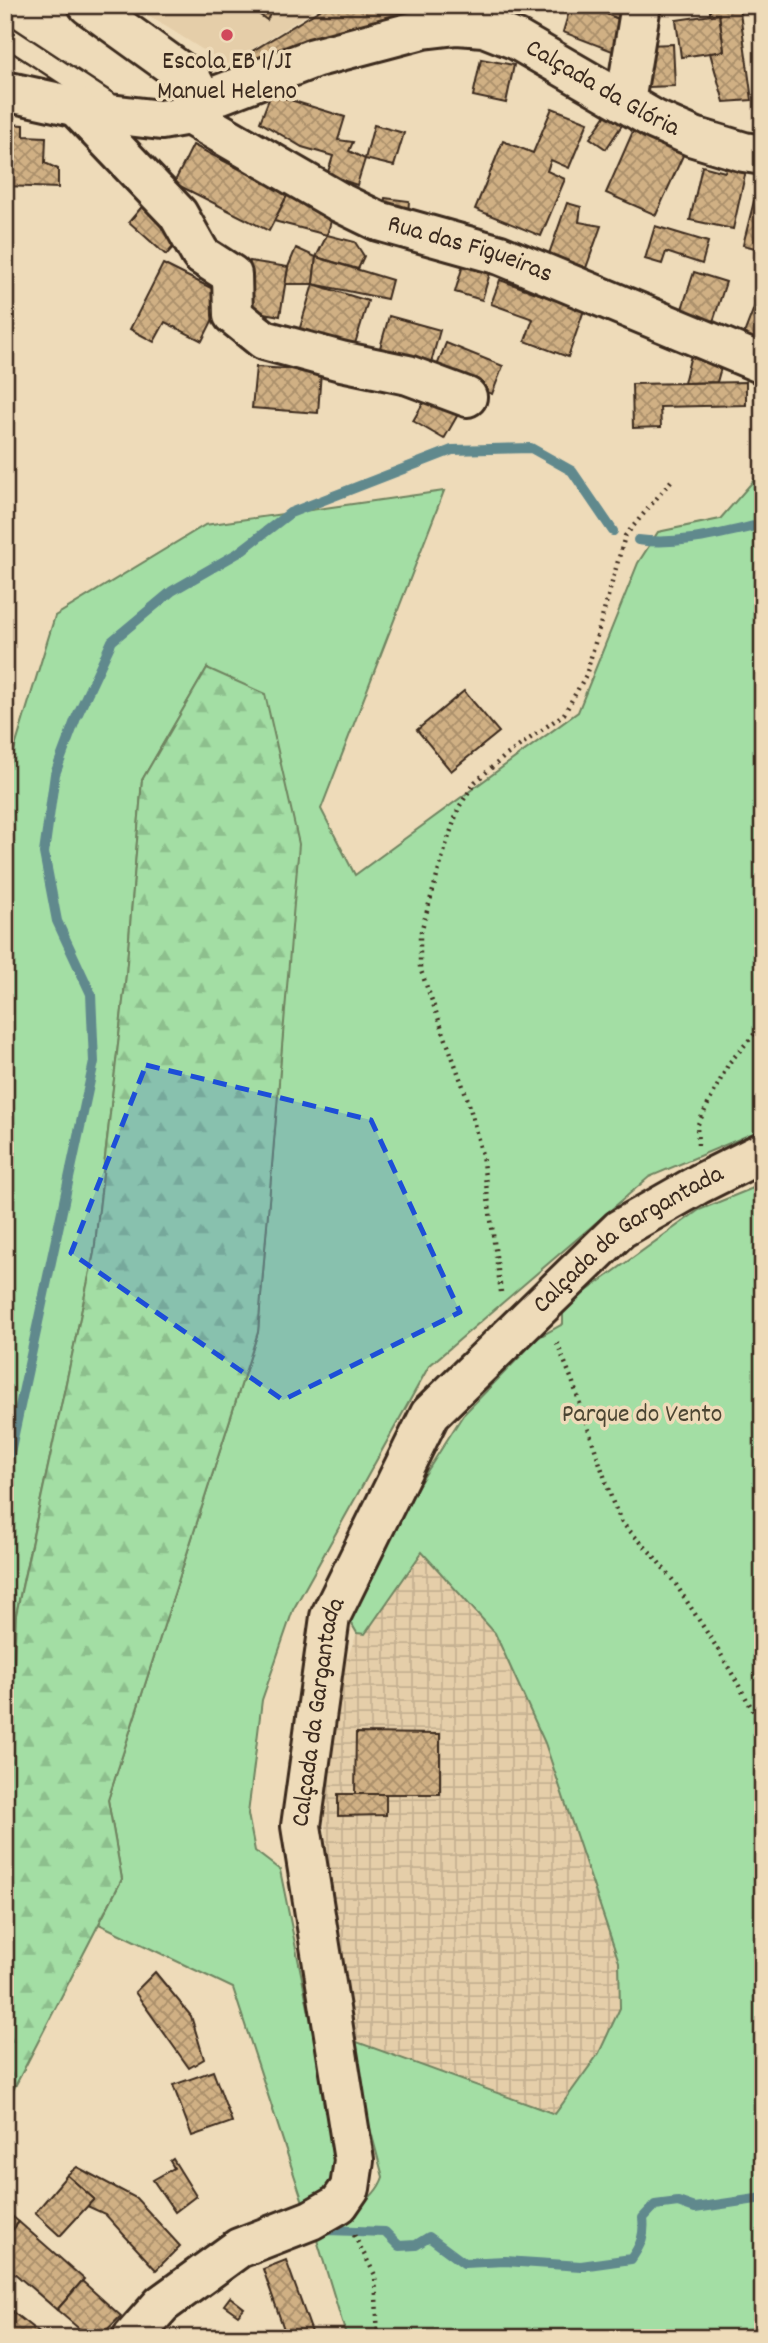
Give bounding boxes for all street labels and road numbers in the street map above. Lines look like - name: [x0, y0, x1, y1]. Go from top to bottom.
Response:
- street label: Calçada da Glória: [518, 30, 686, 147]
- street label: Rua das Figueiras: [383, 206, 558, 293]
- street label: Calçada da Gargantada: [525, 1156, 731, 1323]
- street label: Calçada da Gargantada: [283, 1590, 356, 1829]

